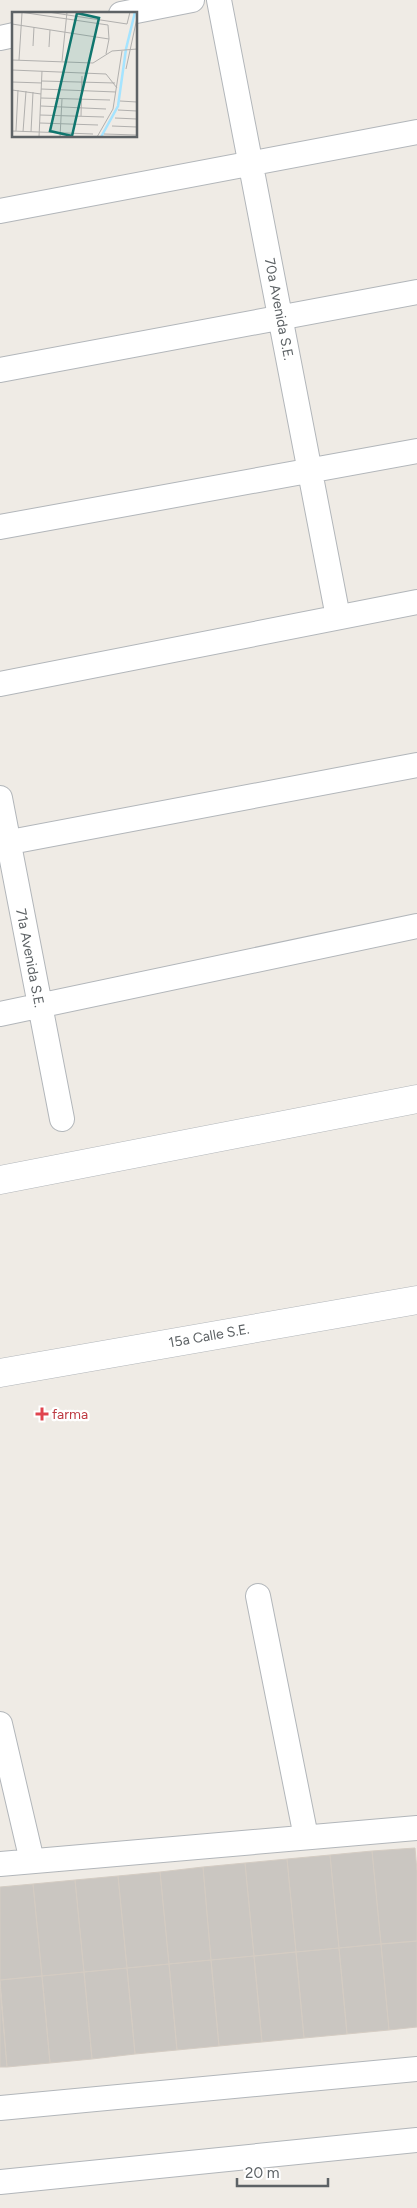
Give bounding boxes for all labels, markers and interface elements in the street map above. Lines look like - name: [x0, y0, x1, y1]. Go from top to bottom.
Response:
- inset map: [12, 12, 138, 138]
- street label: 70a Avenida S.E.: [261, 256, 297, 362]
- street label: 71a Avenida S.E.: [12, 907, 48, 1009]
- street label: 15a Calle S.E.: [167, 1321, 251, 1351]
- place label: farma: [52, 1406, 88, 1423]
- marker: farma: [36, 1408, 48, 1420]
- scale bar: [237, 2156, 328, 2188]
- text: 20 m: [245, 2164, 279, 2182]

